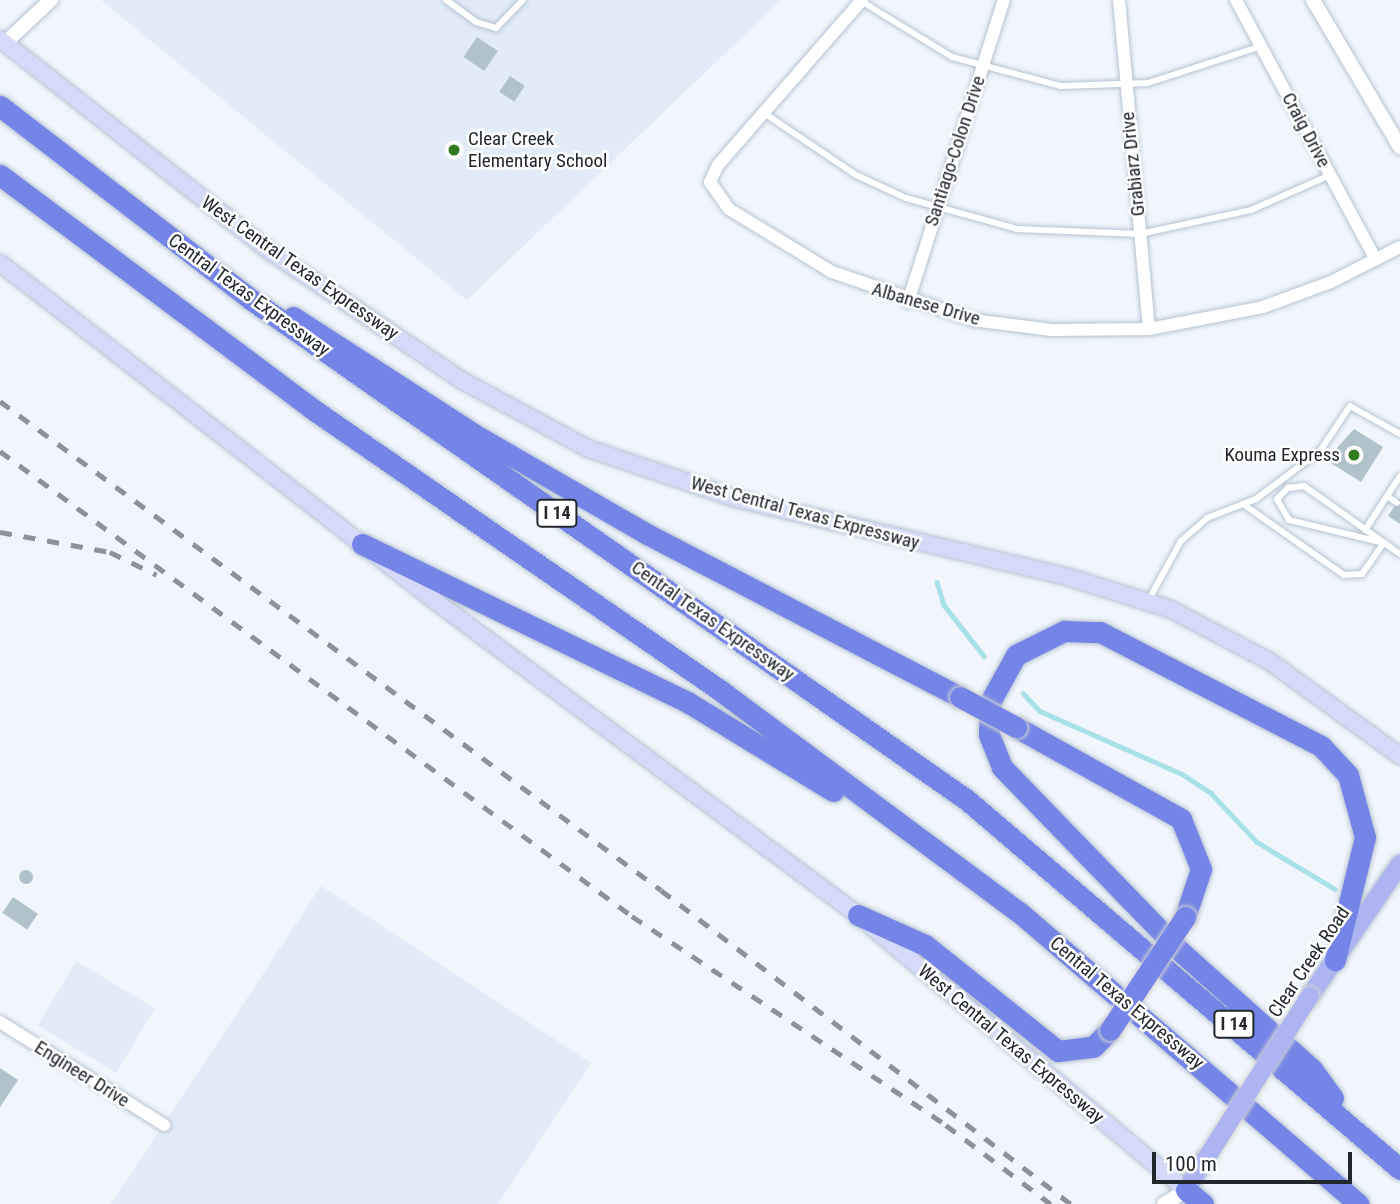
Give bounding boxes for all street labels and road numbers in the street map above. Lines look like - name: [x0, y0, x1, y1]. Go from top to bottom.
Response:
- street label: Santiago-Colon Drive: [920, 73, 990, 229]
- street label: Craig Drive: [1277, 89, 1335, 171]
- street label: Grabiarz Drive: [1116, 111, 1150, 217]
- street label: West Central Texas Expressway: [197, 191, 403, 345]
- street label: Central Texas Expressway: [164, 229, 334, 361]
- street label: Albanese Drive: [869, 278, 983, 330]
- street label: West Central Texas Expressway: [688, 471, 922, 555]
- road number: I 14: [536, 499, 578, 528]
- street label: Central Texas Expressway: [627, 556, 799, 686]
- street label: Clear Creek Road: [1264, 902, 1354, 1022]
- street label: Central Texas Expressway: [1045, 932, 1209, 1074]
- street label: West Central Texas Expressway: [913, 959, 1109, 1129]
- road number: I 14: [1213, 1009, 1255, 1038]
- street label: Engineer Drive: [30, 1036, 134, 1112]

